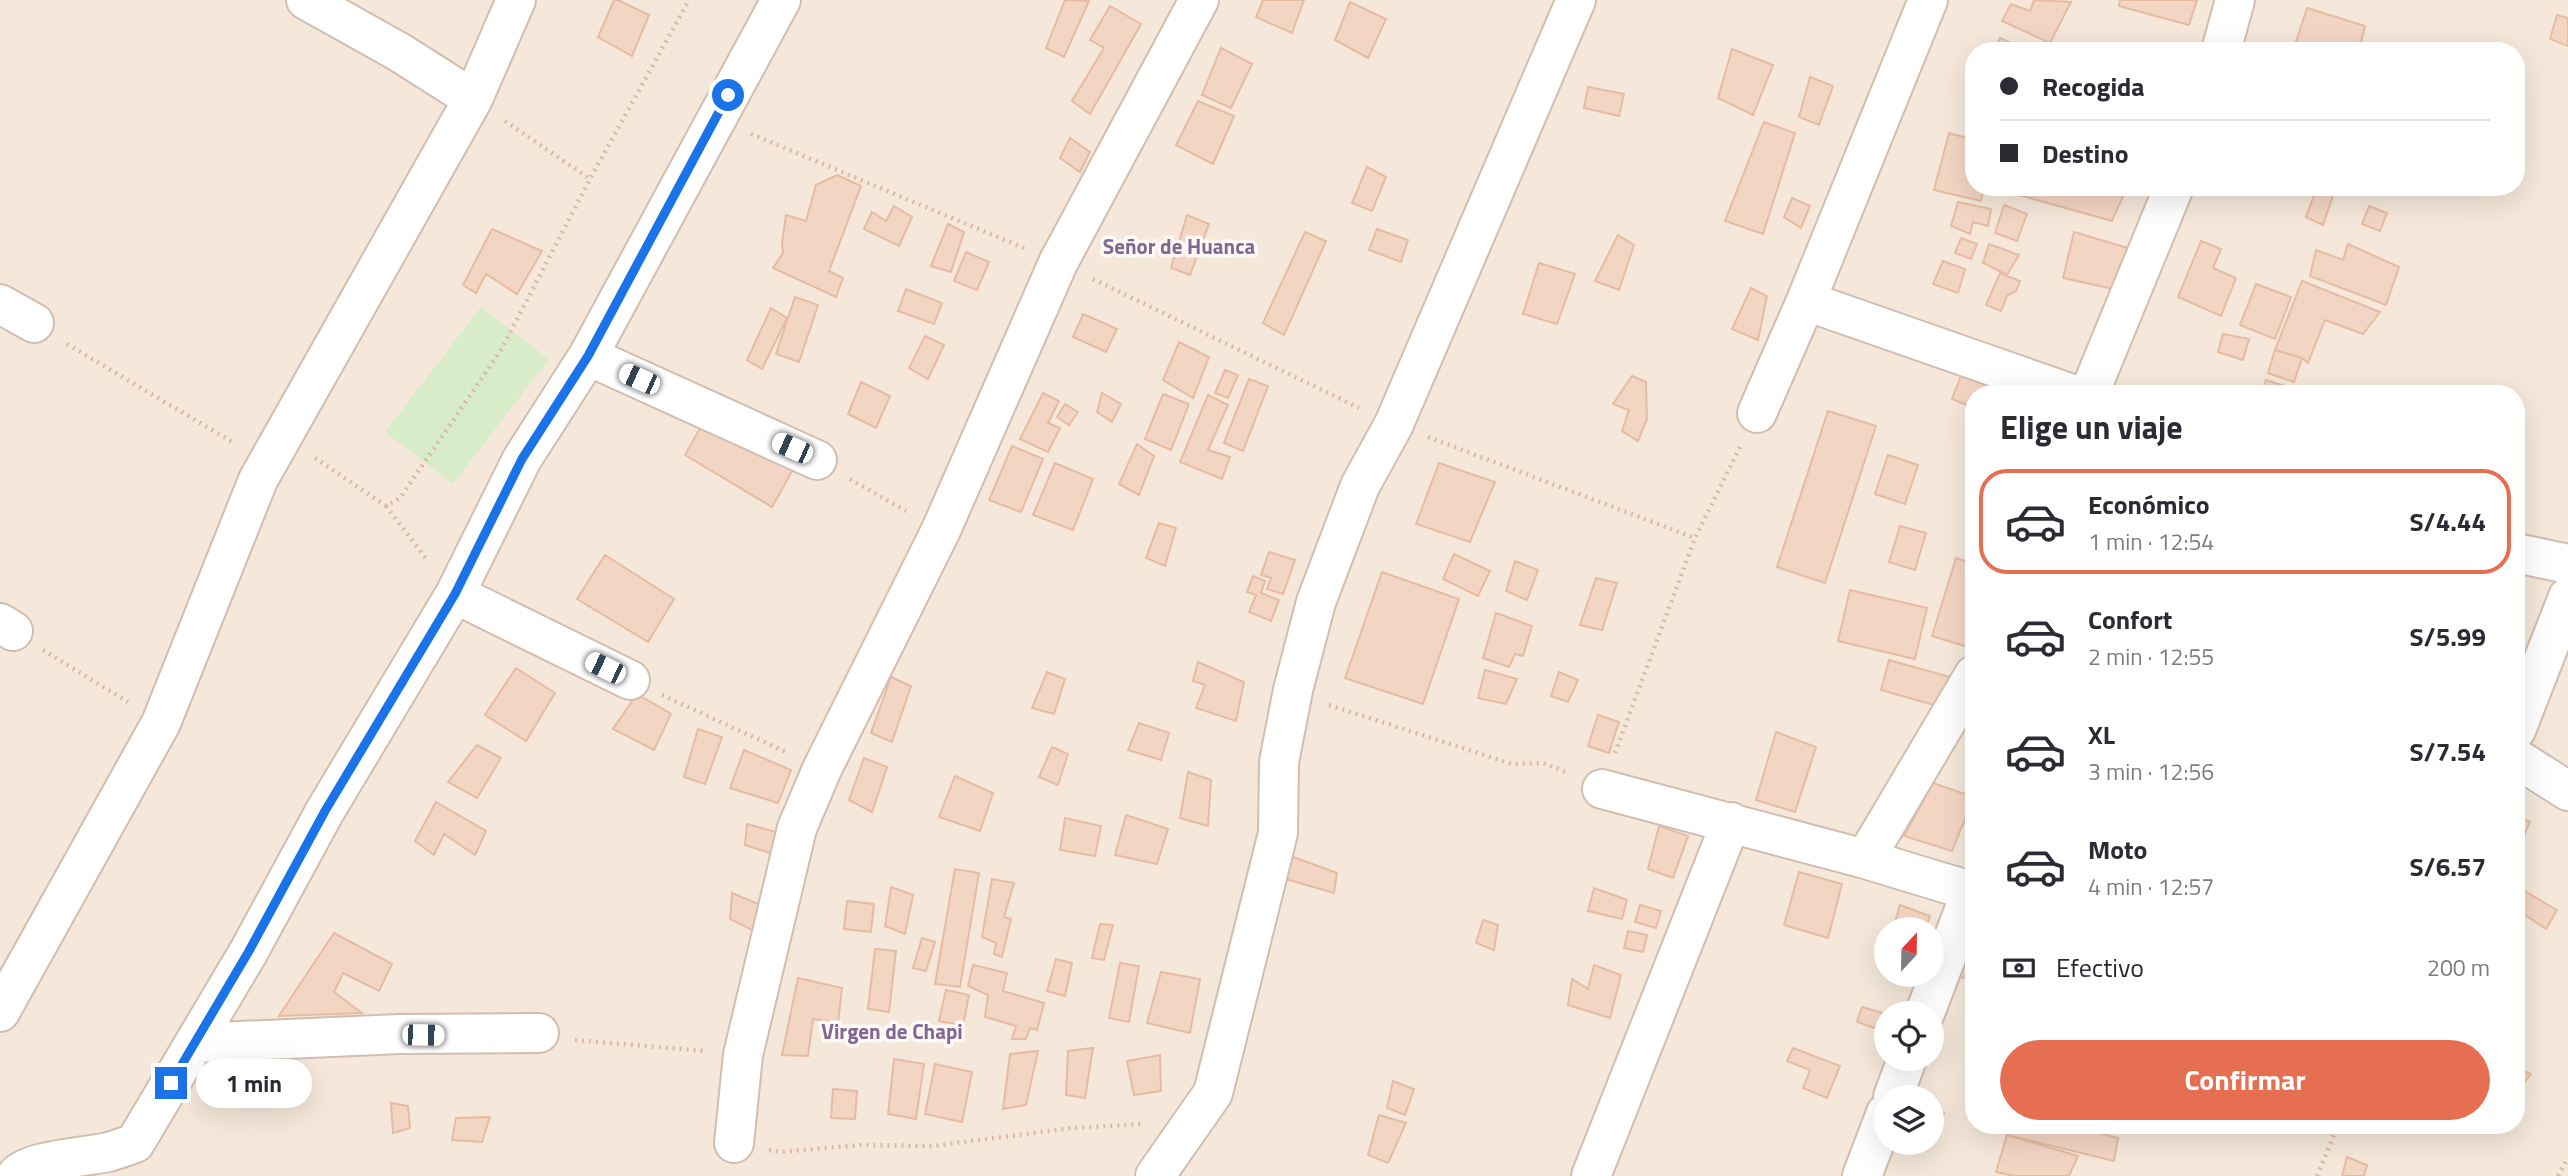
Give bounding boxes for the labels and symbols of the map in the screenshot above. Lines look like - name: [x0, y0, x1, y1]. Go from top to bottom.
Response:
- route start: [712, 79, 744, 111]
- district label: Señor de Huanca: [1103, 230, 1256, 262]
- car: [616, 361, 663, 397]
- car: [769, 430, 816, 466]
- car: [582, 649, 629, 687]
- north arrow: [1874, 917, 1944, 987]
- district label: Virgen de Chapi: [821, 1015, 963, 1047]
- car: [402, 1024, 445, 1046]
- callout: 1 min: [196, 1058, 311, 1108]
- route end: [155, 1067, 187, 1099]

